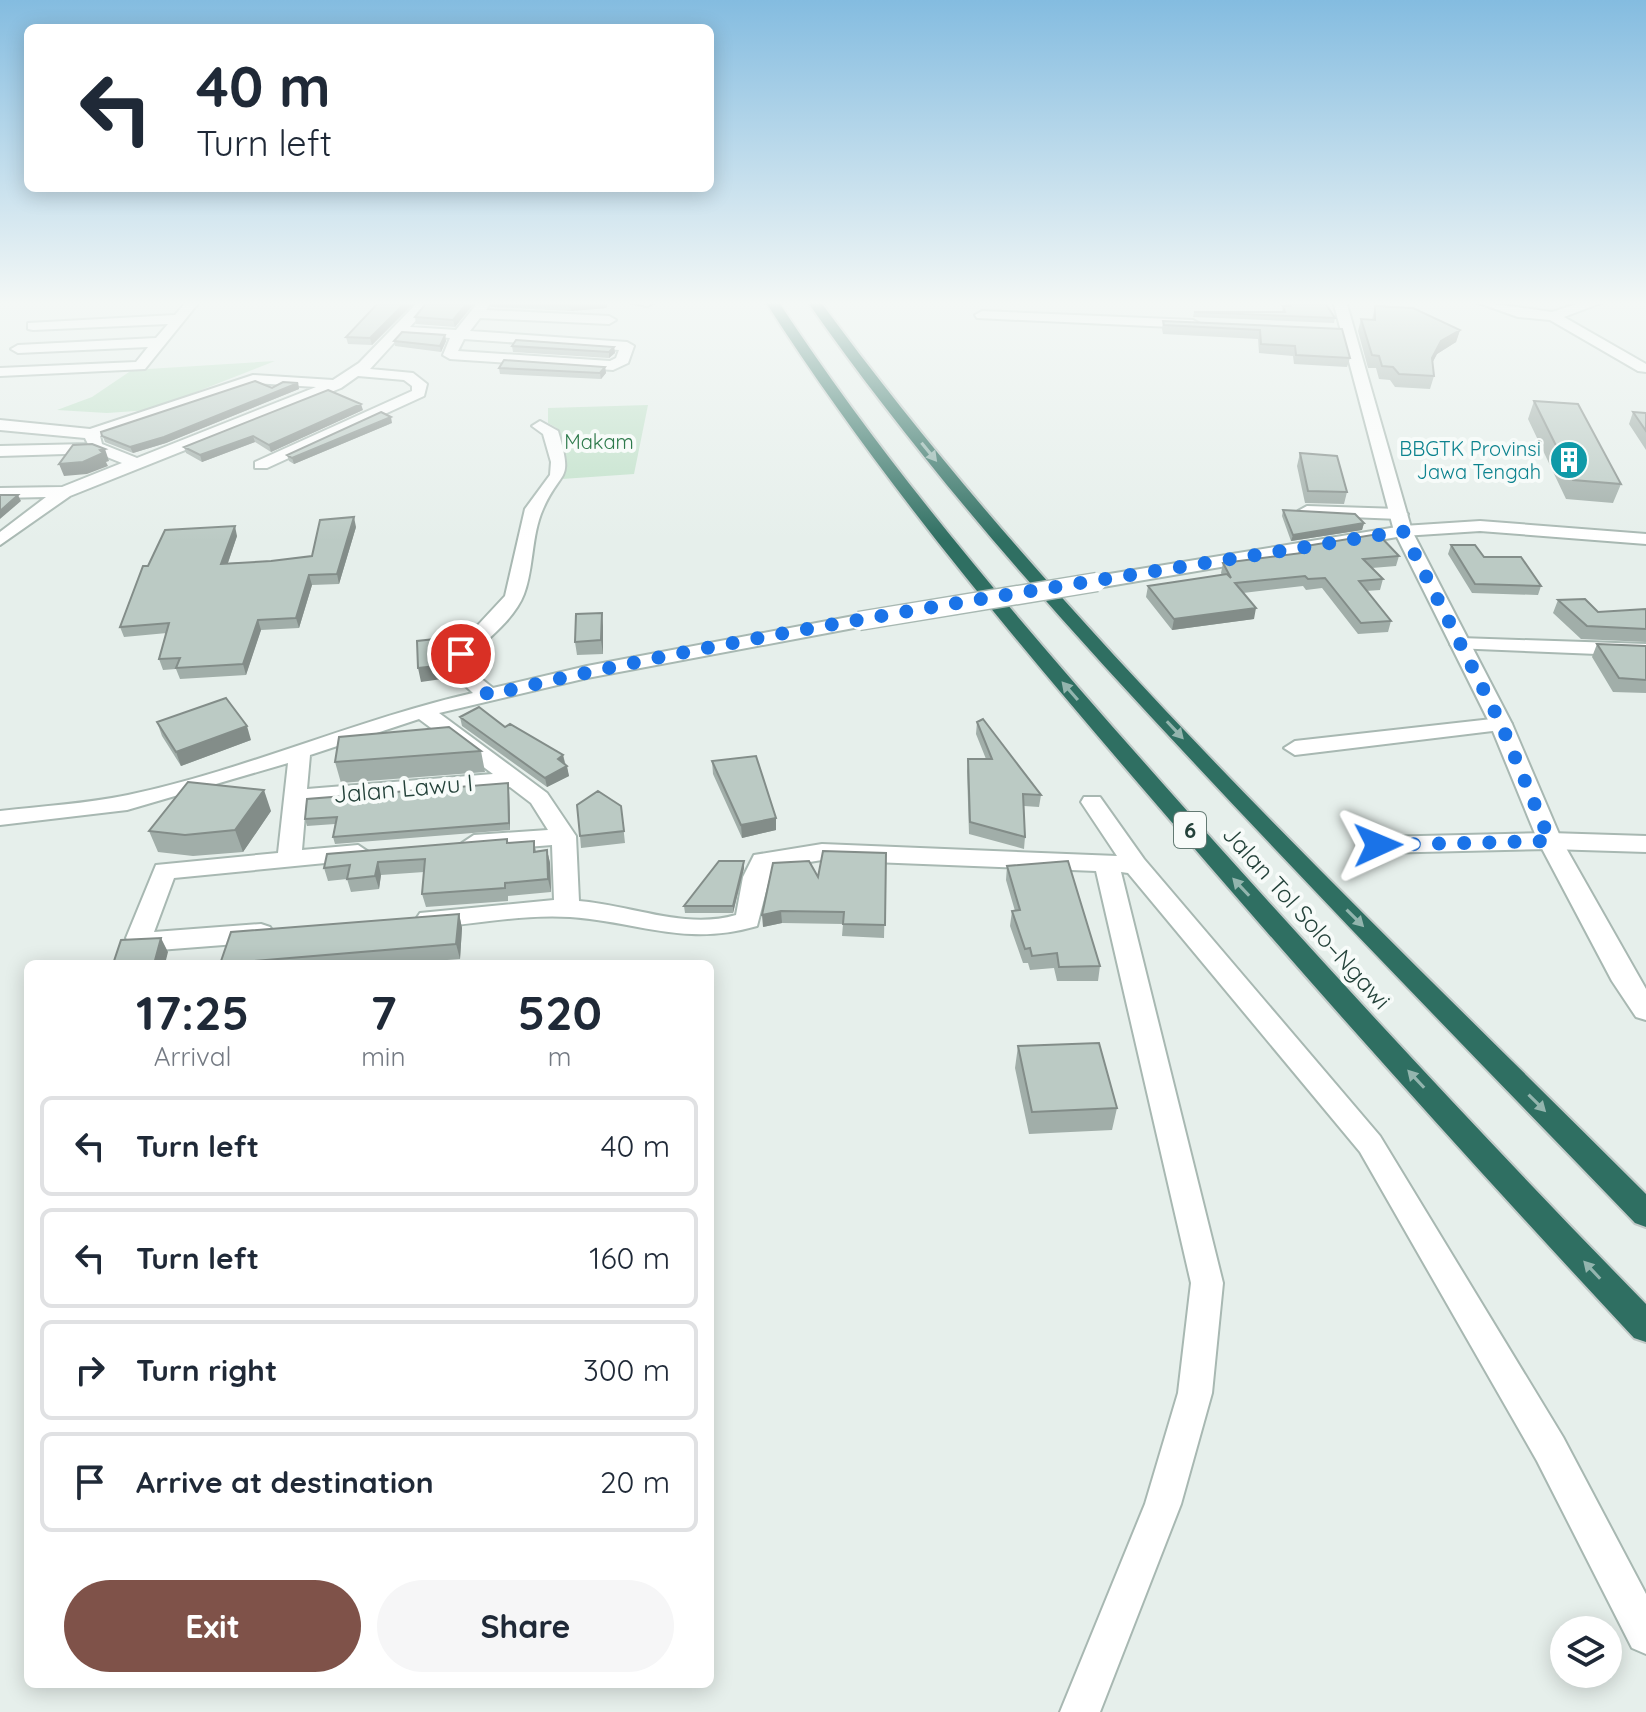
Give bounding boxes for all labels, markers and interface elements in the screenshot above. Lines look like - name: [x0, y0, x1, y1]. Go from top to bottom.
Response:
- text: 40 m: [196, 51, 331, 121]
- icon: left: [64, 56, 168, 160]
- text: Turn left: [196, 120, 332, 165]
- park label: Makam: [564, 429, 634, 454]
- place label: BBGTK Provinsi Jawa Tengah: [1399, 436, 1541, 484]
- building icon: BBGTK Provinsi Jawa Tengah: [1548, 439, 1590, 481]
- one-way arrow: [920, 441, 937, 461]
- pin: [427, 620, 495, 688]
- icon: arrive: [439, 632, 483, 676]
- one-way arrow: [1062, 682, 1079, 702]
- one-way arrow: [1166, 720, 1184, 739]
- street label: Jalan Lawu I: [332, 767, 474, 809]
- position arrow: [1336, 803, 1420, 887]
- road number: 6: [1174, 812, 1206, 848]
- street label: Jalan Tol Solo–Ngawi: [1217, 819, 1397, 1015]
- one-way arrow: [1232, 878, 1250, 897]
- one-way arrow: [1345, 908, 1364, 927]
- text: 17:25: [136, 982, 249, 1042]
- text: 7: [370, 982, 396, 1042]
- text: 520: [518, 982, 602, 1042]
- text: Arrival: [154, 1040, 232, 1073]
- text: min: [361, 1040, 405, 1073]
- text: m: [548, 1040, 572, 1073]
- one-way arrow: [1408, 1069, 1426, 1088]
- one-way arrow: [1527, 1093, 1546, 1112]
- icon: left: [68, 1124, 112, 1168]
- text: Turn left: [136, 1127, 259, 1165]
- text: 40 m: [601, 1127, 670, 1165]
- icon: left: [68, 1236, 112, 1280]
- text: Turn left: [136, 1239, 259, 1277]
- text: 160 m: [589, 1239, 670, 1277]
- one-way arrow: [1584, 1261, 1602, 1280]
- icon: right: [68, 1348, 112, 1392]
- text: Turn right: [136, 1351, 277, 1389]
- text: 300 m: [583, 1351, 670, 1389]
- icon: arrive: [68, 1460, 112, 1504]
- text: Arrive at destination: [136, 1463, 434, 1501]
- text: 20 m: [600, 1463, 670, 1501]
- button: Exit: [64, 1580, 361, 1672]
- button: Share: [377, 1580, 674, 1672]
- map controls: [1550, 1616, 1622, 1688]
- button: layers: [1550, 1616, 1622, 1688]

